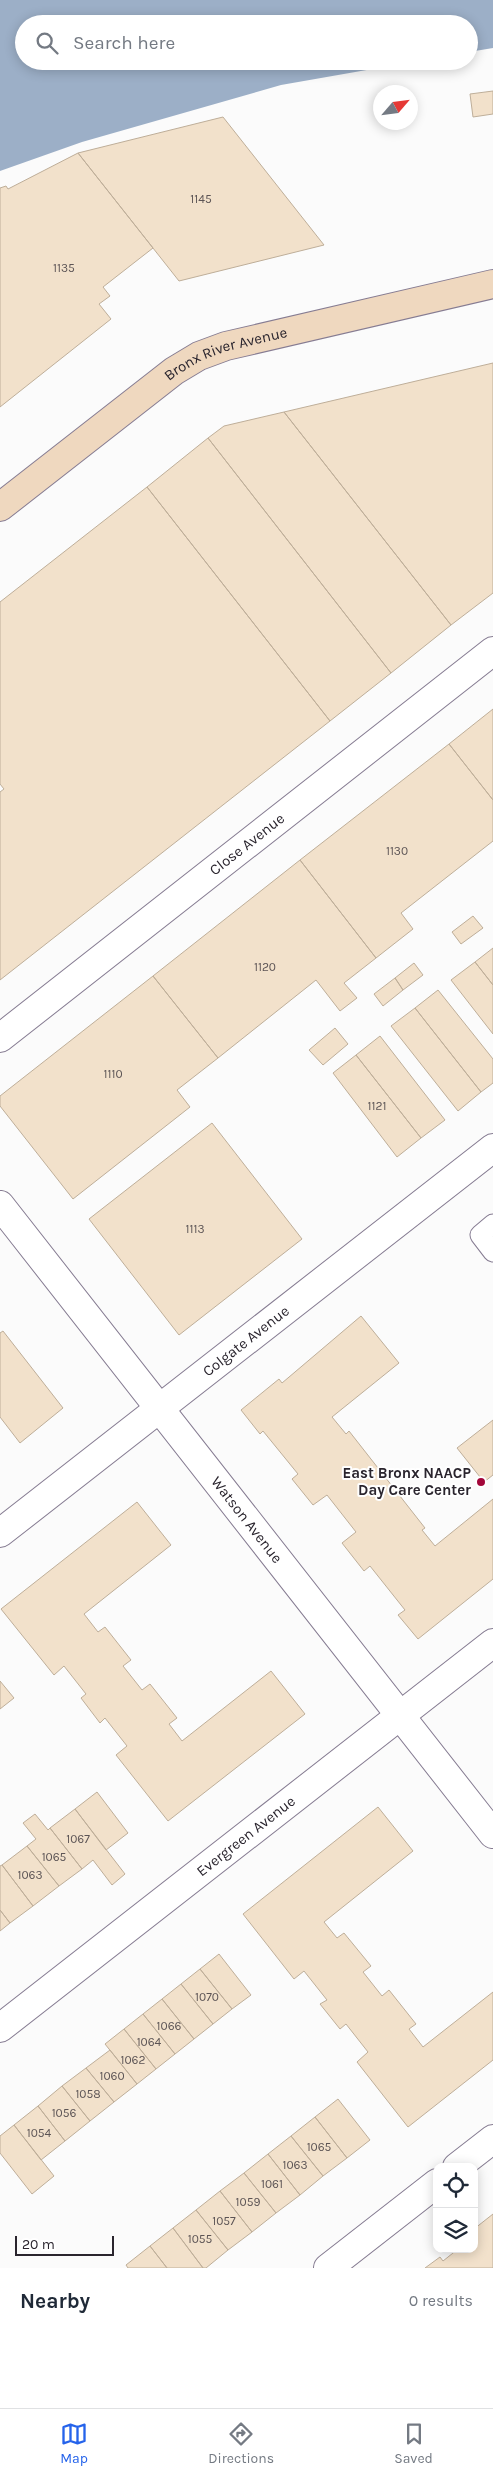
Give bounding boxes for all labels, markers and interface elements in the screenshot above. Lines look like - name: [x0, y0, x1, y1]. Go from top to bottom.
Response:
- search box: [15, 15, 478, 70]
- icon: search: [33, 29, 61, 57]
- text: Search here: [73, 32, 175, 54]
- north arrow: [373, 85, 418, 130]
- house number: 1145: [190, 192, 212, 206]
- house number: 1135: [53, 261, 75, 275]
- street label: Bronx River Avenue: [160, 323, 289, 384]
- street label: Close Avenue: [206, 809, 288, 879]
- house number: 1130: [386, 844, 408, 858]
- house number: 1120: [254, 960, 276, 974]
- house number: 1110: [103, 1067, 123, 1081]
- house number: 1121: [368, 1099, 386, 1113]
- house number: 1113: [186, 1222, 204, 1236]
- street label: Colgate Avenue: [199, 1302, 293, 1380]
- place label: East Bronx NAACP Day Care Center: [343, 1464, 471, 1499]
- street label: Watson Avenue: [207, 1473, 286, 1567]
- marker: East Bronx NAACP Day Care Center: [475, 1476, 487, 1488]
- street label: Evergreen Avenue: [193, 1792, 299, 1880]
- house number: 1067: [66, 1832, 90, 1846]
- house number: 1065: [42, 1850, 67, 1864]
- house number: 1063: [17, 1868, 43, 1882]
- house number: 1070: [195, 1990, 219, 2004]
- house number: 1066: [157, 2019, 182, 2033]
- house number: 1064: [137, 2035, 162, 2049]
- house number: 1062: [121, 2053, 145, 2067]
- house number: 1060: [99, 2069, 125, 2083]
- house number: 1058: [75, 2087, 101, 2101]
- house number: 1056: [52, 2106, 76, 2120]
- house number: 1054: [27, 2126, 52, 2140]
- house number: 1065: [307, 2140, 332, 2154]
- house number: 1063: [282, 2158, 308, 2172]
- map controls: [433, 2163, 478, 2253]
- button: locate: [433, 2163, 478, 2208]
- house number: 1061: [261, 2177, 283, 2191]
- house number: 1059: [236, 2195, 260, 2209]
- button: layers: [433, 2208, 478, 2253]
- house number: 1057: [212, 2214, 236, 2228]
- house number: 1055: [188, 2232, 213, 2246]
- scale bar: [15, 2233, 114, 2256]
- text: 20 m: [22, 2236, 55, 2253]
- text: Nearby: [20, 2289, 90, 2313]
- text: 0 results: [409, 2291, 473, 2310]
- tab: Map: [60, 2420, 88, 2467]
- tab: Directions: [208, 2420, 274, 2467]
- tab: Saved: [394, 2420, 433, 2467]

